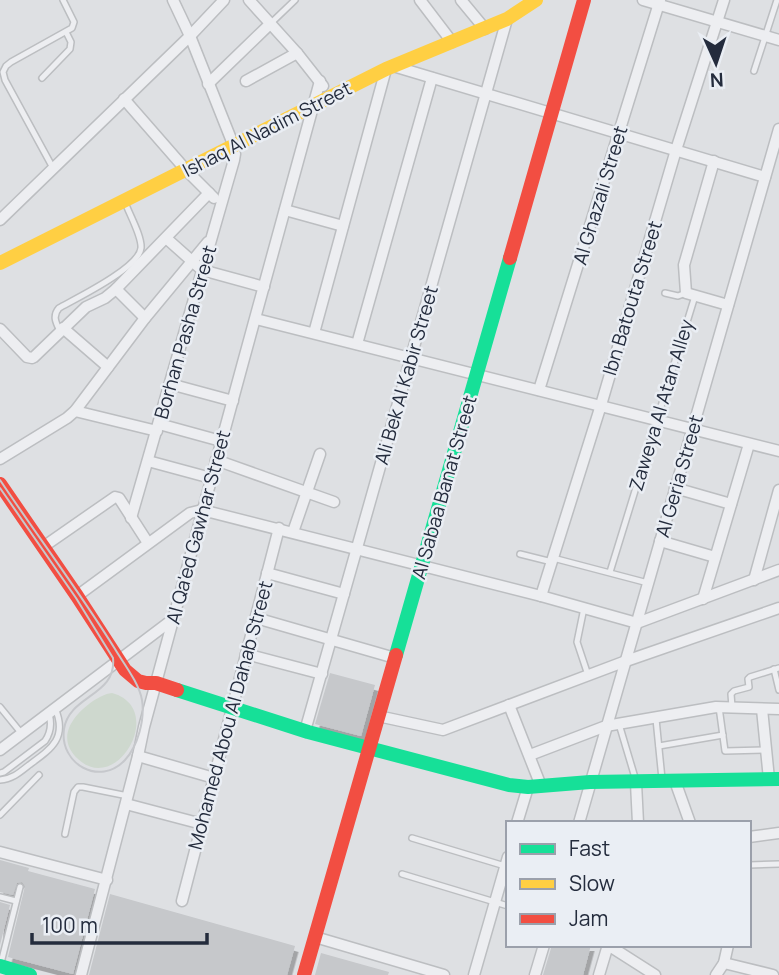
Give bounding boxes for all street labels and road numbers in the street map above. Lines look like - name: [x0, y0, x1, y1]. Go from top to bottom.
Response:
- street label: Ishaq Al Nadim Street: [178, 75, 356, 183]
- street label: Al Ghazali Street: [567, 122, 633, 268]
- street label: Ibn Batouta Street: [596, 217, 668, 379]
- street label: Borhan Pasha Street: [148, 242, 222, 422]
- street label: Ali Bek Al Kabir Street: [368, 283, 444, 467]
- street label: Zaweya Al Atan Alley: [623, 316, 699, 494]
- street label: Al Sabaa Banat Street: [405, 392, 483, 582]
- street label: Al Geria Street: [649, 412, 709, 540]
- street label: Al Qa'ed Gawhar Street: [160, 427, 236, 627]
- street label: Mohamed Abou Al Dahab Street: [182, 578, 278, 852]

